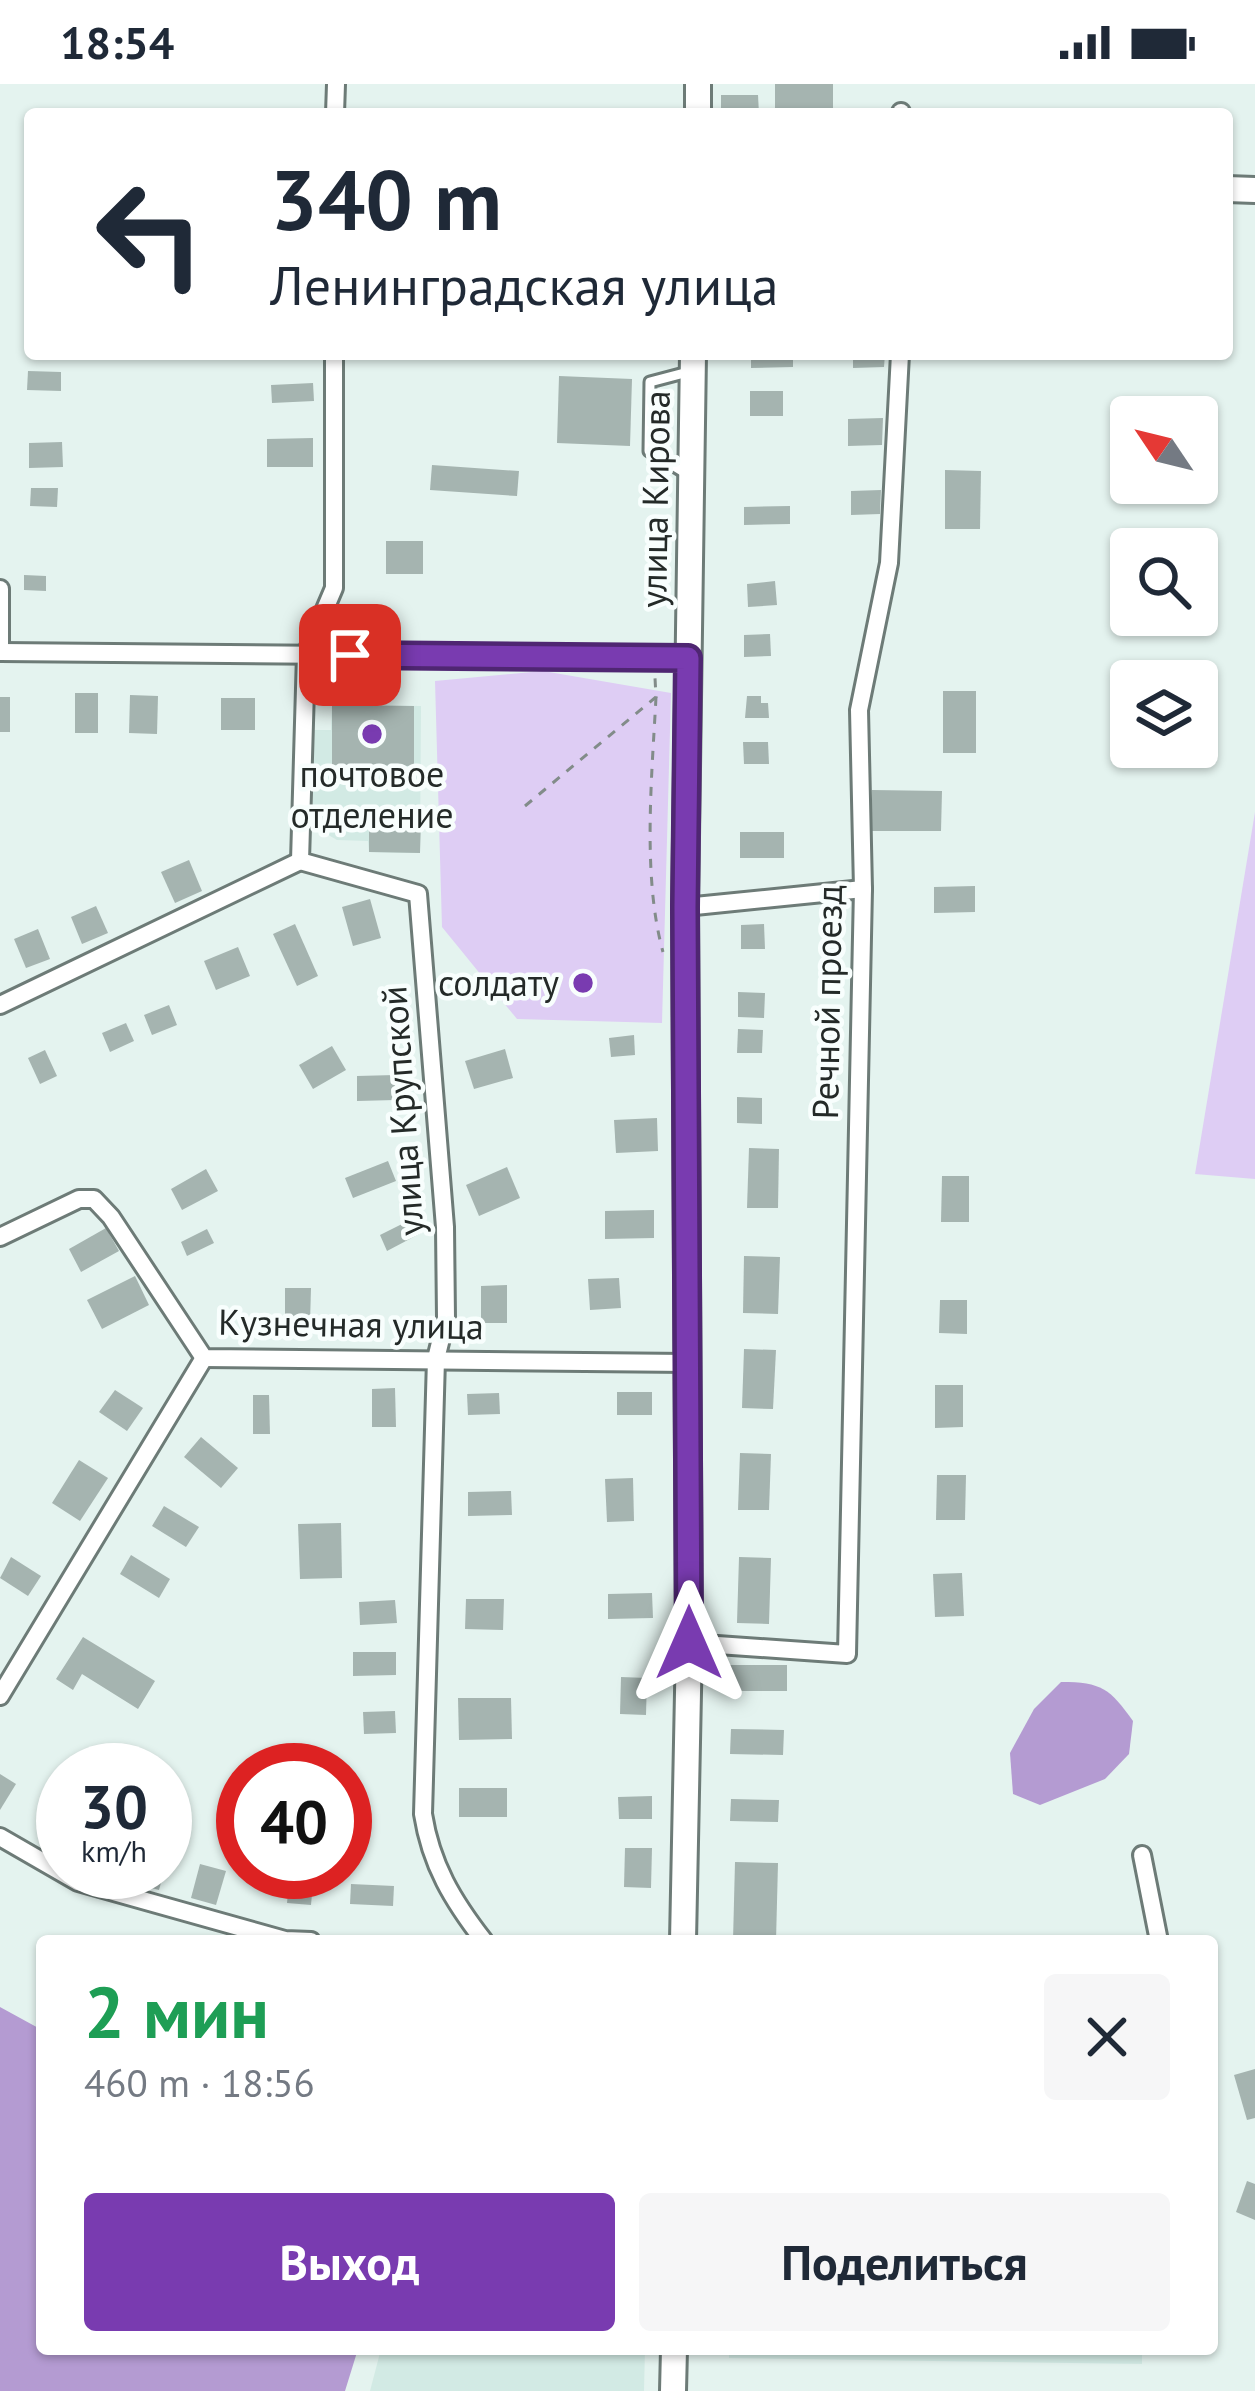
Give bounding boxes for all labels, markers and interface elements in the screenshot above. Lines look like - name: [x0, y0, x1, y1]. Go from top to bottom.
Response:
- text: 18:54: [60, 13, 174, 71]
- text: 340 m: [270, 144, 502, 253]
- icon: left: [72, 156, 228, 312]
- text: Ленинградская улица: [270, 250, 779, 320]
- street label: улица Кирова: [629, 390, 680, 608]
- north arrow: [1110, 396, 1218, 504]
- map controls: [1110, 396, 1218, 768]
- button: search: [1110, 528, 1218, 636]
- pin: [299, 604, 401, 706]
- icon: arrive: [317, 622, 383, 688]
- button: layers: [1110, 660, 1218, 768]
- marker: почтовое отделение: [359, 721, 385, 747]
- place label: почтовое отделение: [290, 750, 454, 838]
- street label: Речной проезд: [801, 884, 852, 1120]
- place label: солдату: [438, 959, 559, 1006]
- marker: солдату: [570, 970, 596, 996]
- street label: улица Крупской: [369, 985, 434, 1238]
- street label: Кузнечная улица: [218, 1298, 484, 1349]
- position arrow: [626, 1580, 752, 1706]
- speed limit sign: 40: [216, 1743, 372, 1899]
- text: 30: [80, 1767, 148, 1845]
- text: km/h: [81, 1831, 147, 1870]
- text: 2 мин: [84, 1965, 269, 2058]
- button: close: [1044, 1974, 1170, 2100]
- text: 460 m · 18:56: [84, 2057, 315, 2108]
- button: Выход: [84, 2193, 615, 2331]
- button: Поделиться: [639, 2193, 1170, 2331]

